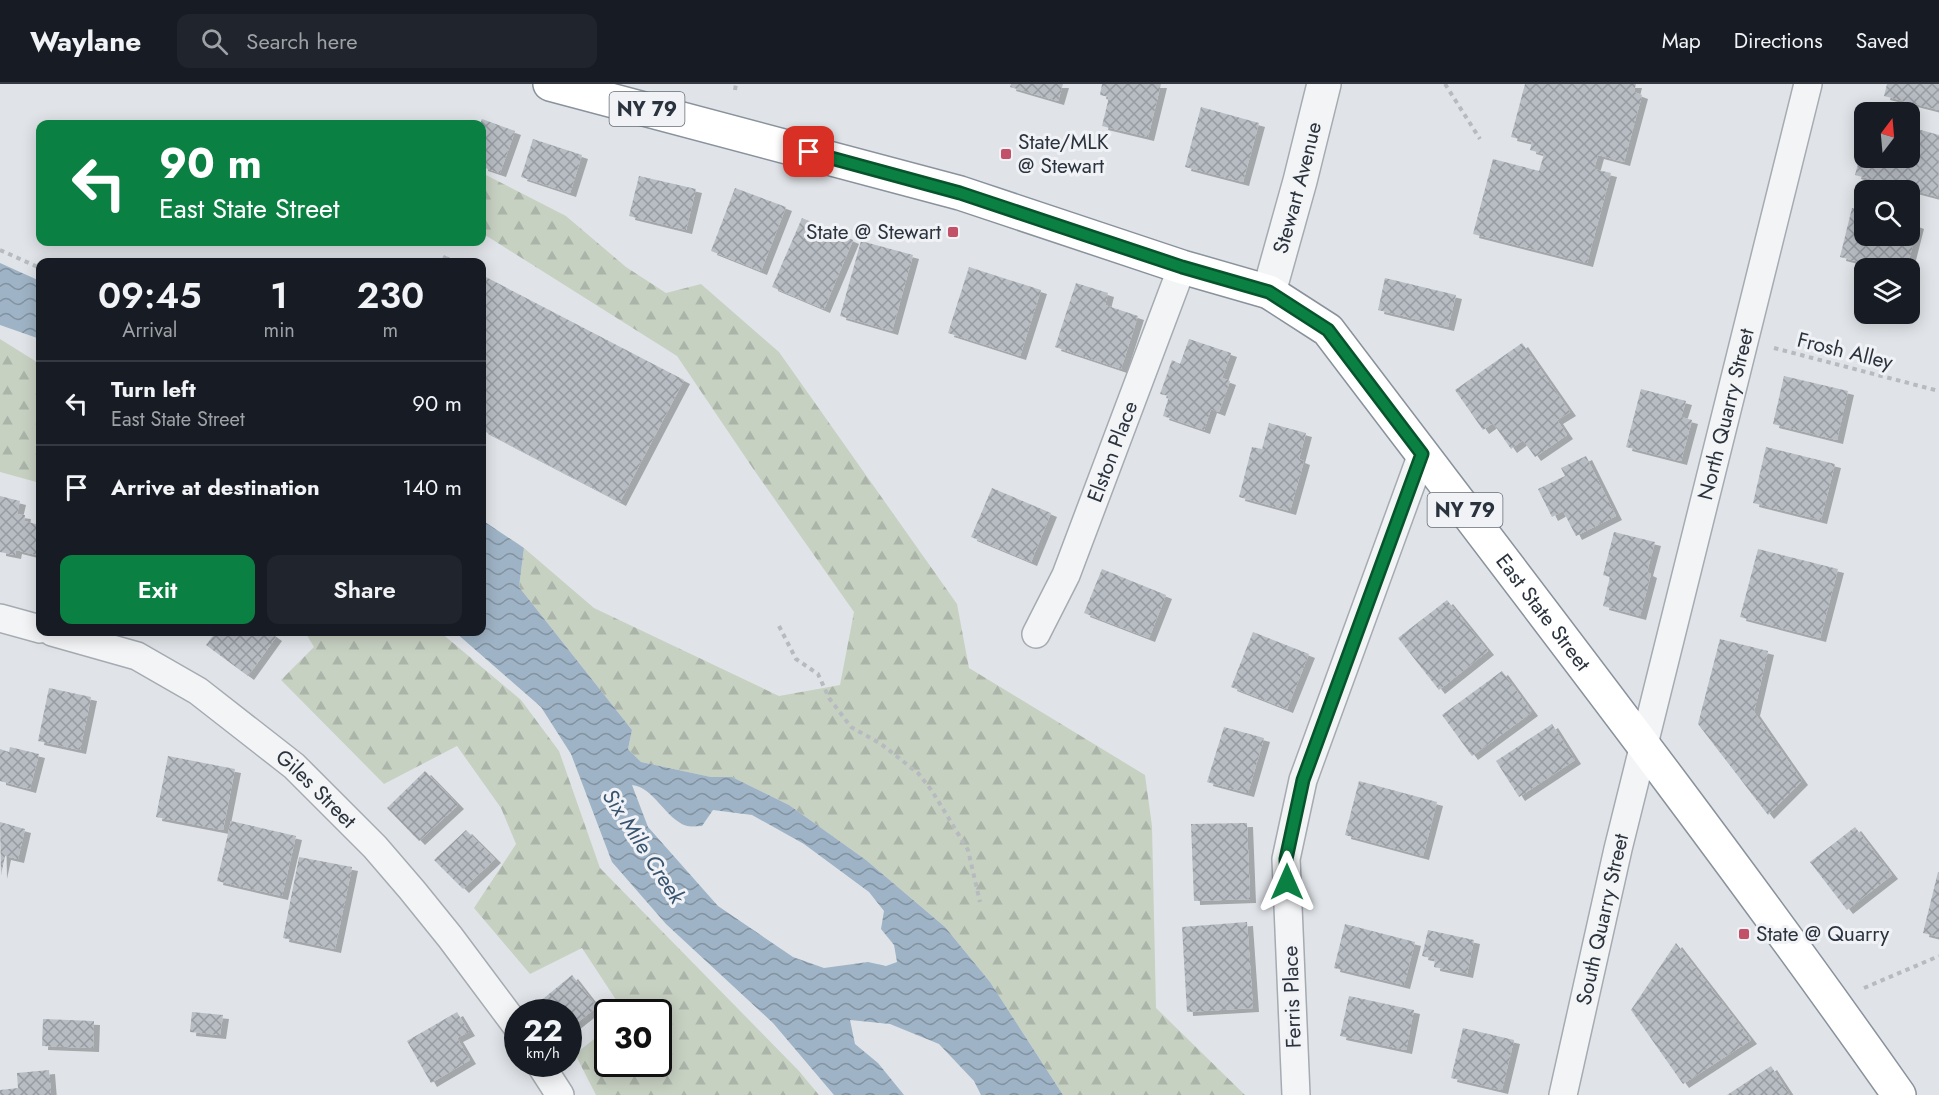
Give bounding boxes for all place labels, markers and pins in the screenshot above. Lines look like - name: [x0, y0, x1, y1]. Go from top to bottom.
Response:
- pin: [783, 126, 834, 177]
- place label: State/MLK @ Stewart: [1018, 127, 1109, 181]
- marker: State/MLK @ Stewart: [999, 147, 1013, 161]
- place label: State @ Stewart: [806, 217, 941, 247]
- marker: State @ Stewart: [946, 225, 960, 239]
- place label: State @ Quarry: [1756, 919, 1890, 949]
- marker: State @ Quarry: [1737, 927, 1751, 941]

